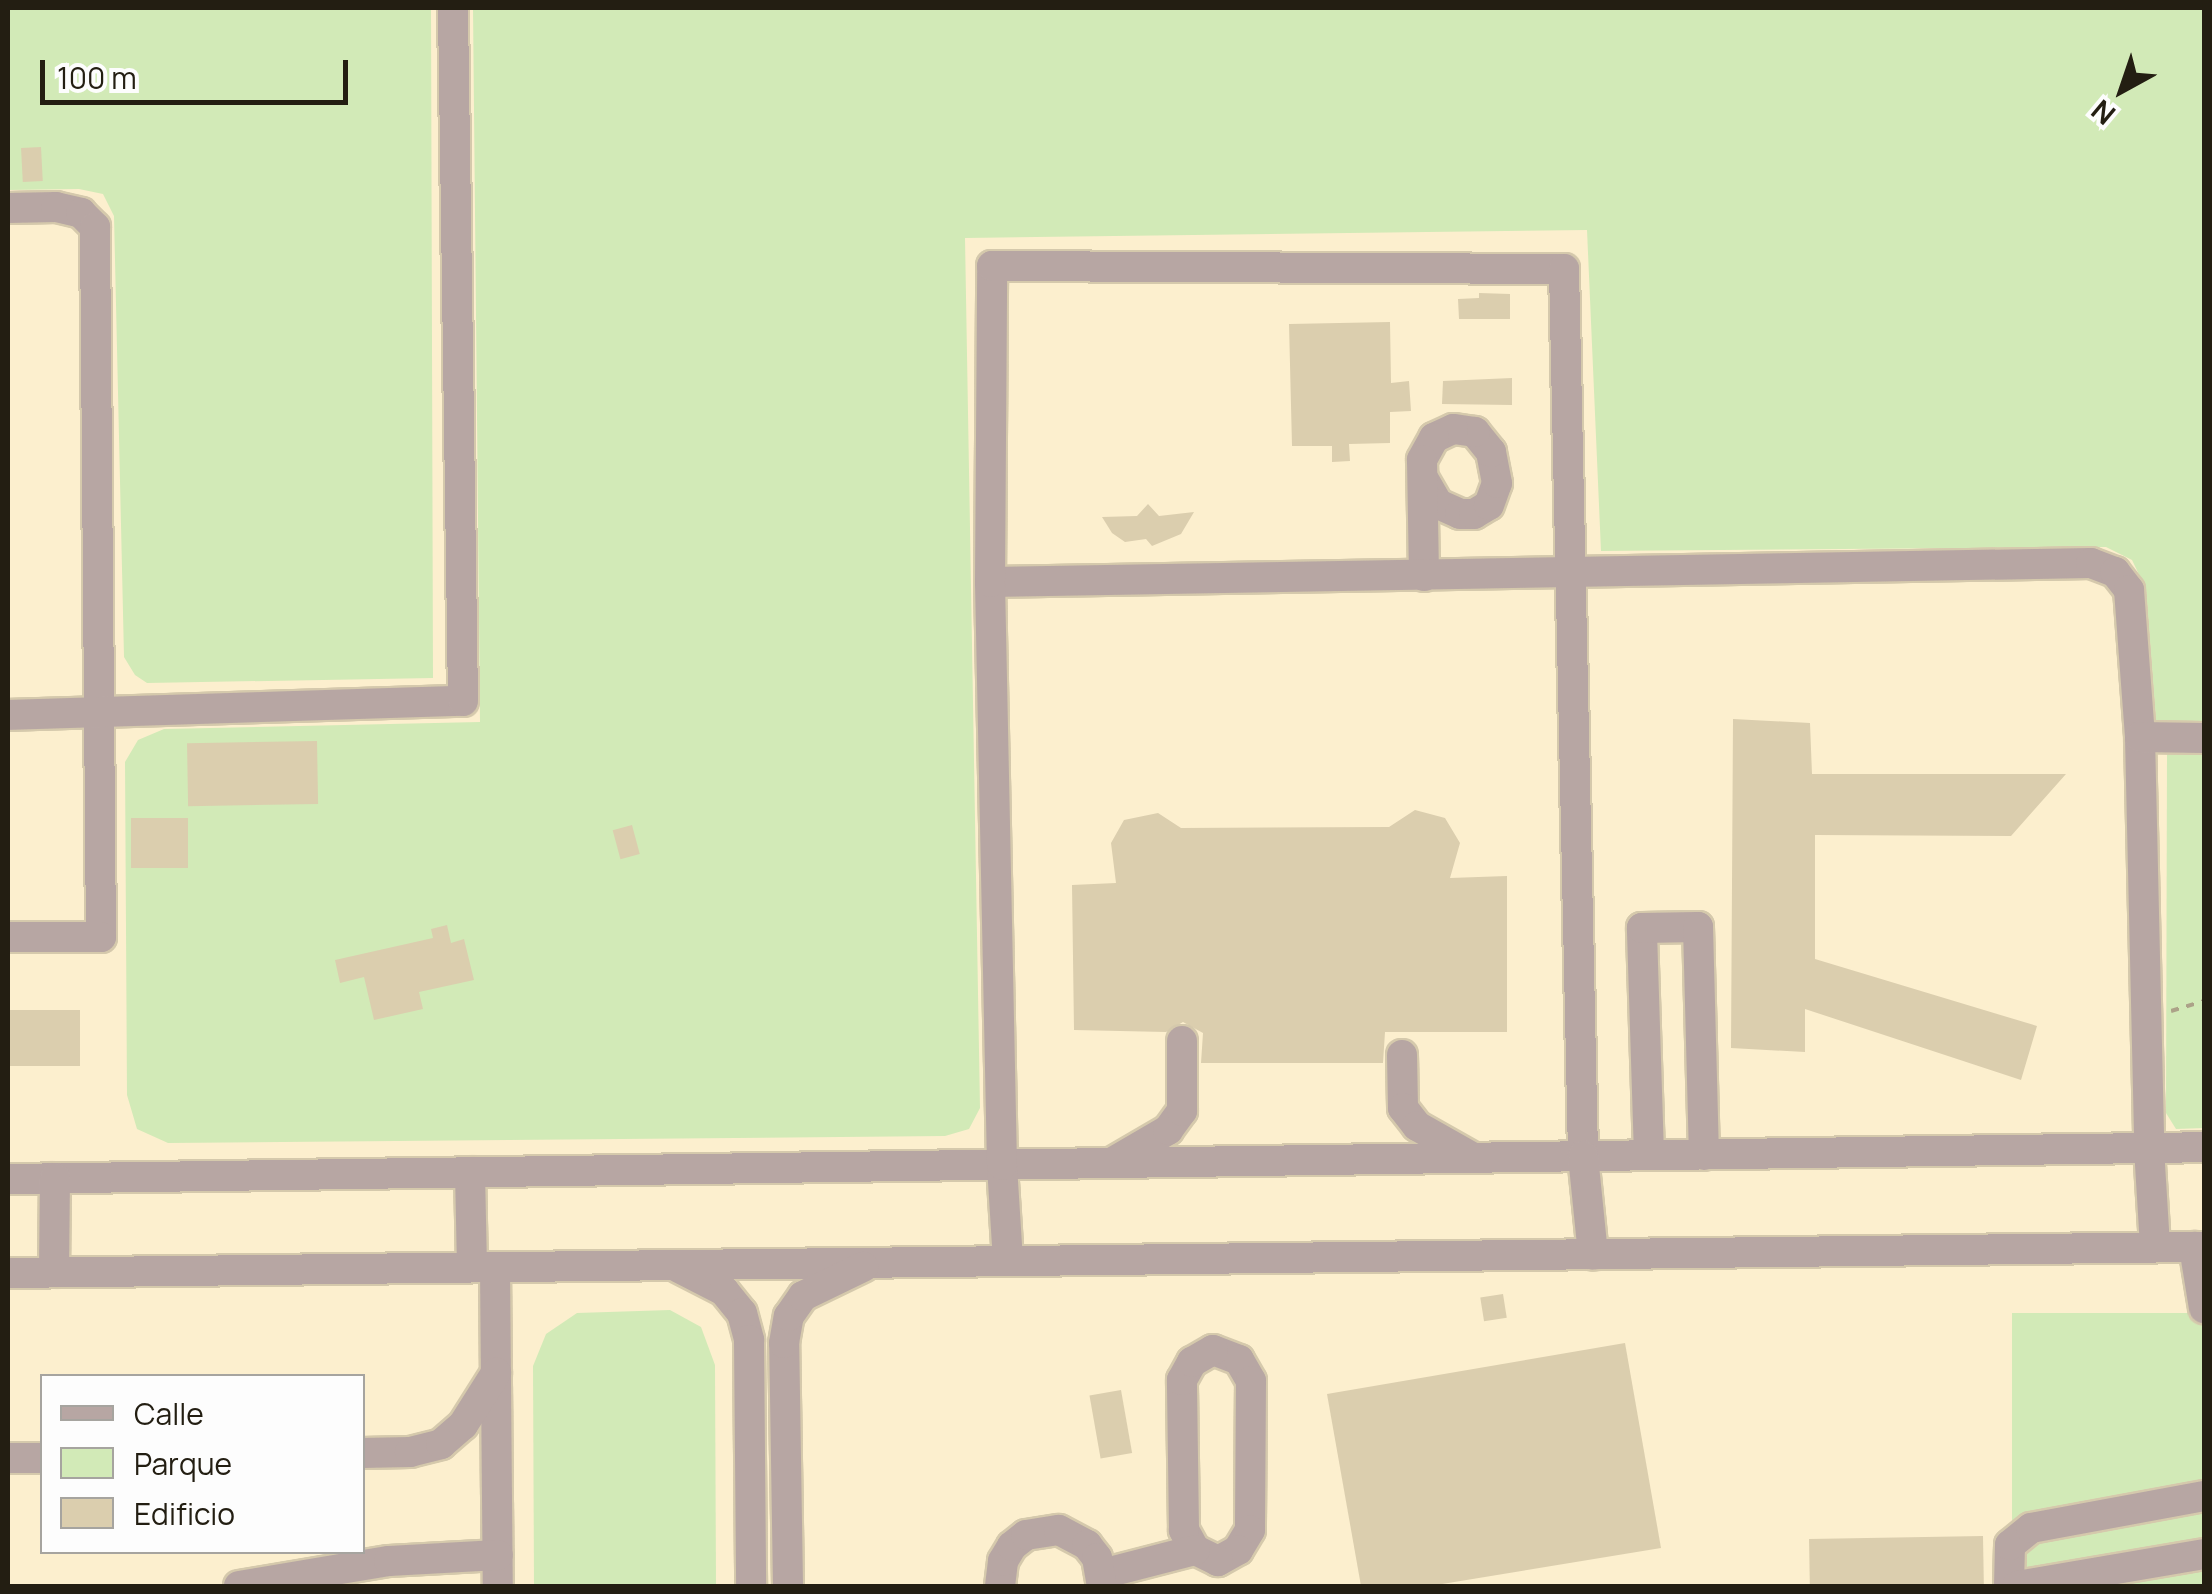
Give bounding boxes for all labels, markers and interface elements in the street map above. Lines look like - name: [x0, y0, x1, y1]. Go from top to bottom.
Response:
- scale bar: [45, 40, 352, 102]
- north arrow: [2072, 40, 2172, 140]
- text: 100 m: [57, 57, 137, 98]
- text: N: [2083, 92, 2123, 134]
- legend: [40, 1374, 365, 1554]
- text: Calle: [134, 1393, 204, 1434]
- text: Parque: [134, 1443, 232, 1484]
- text: Edificio: [134, 1493, 235, 1534]

